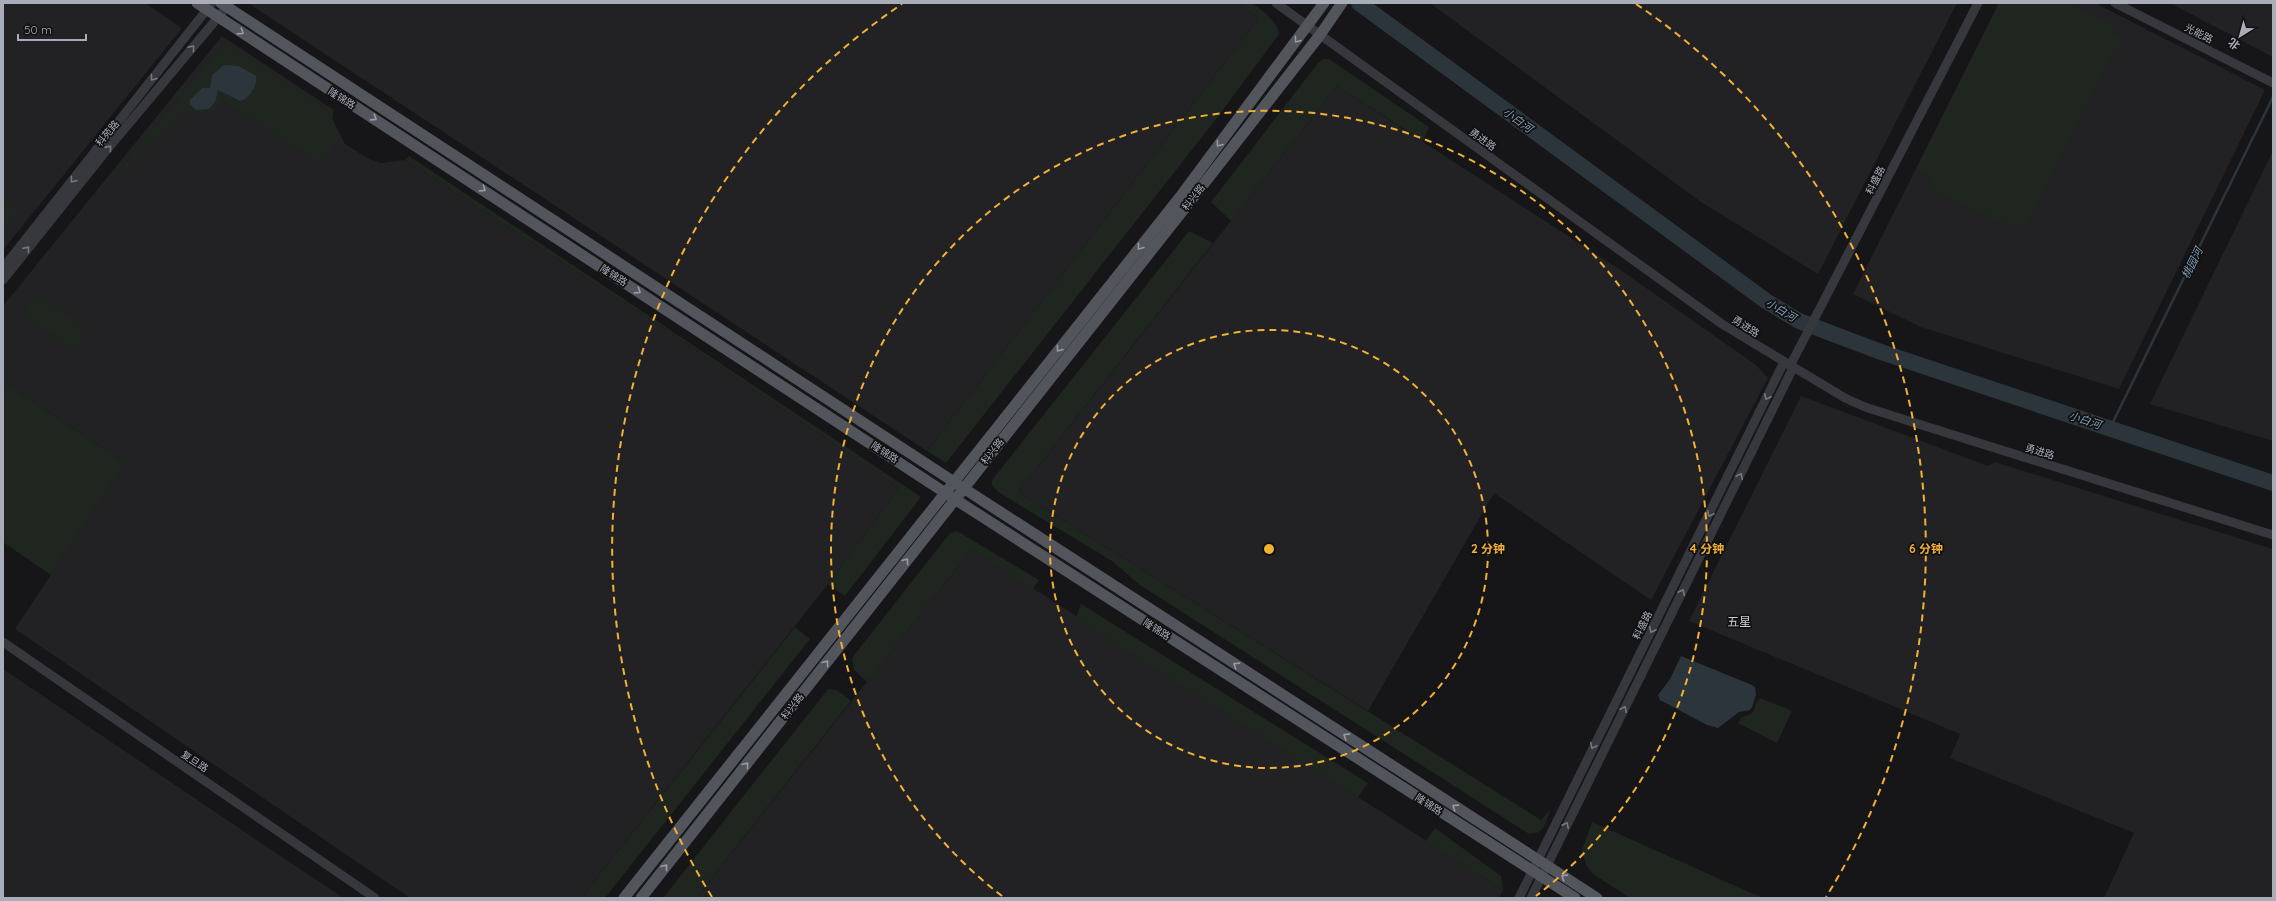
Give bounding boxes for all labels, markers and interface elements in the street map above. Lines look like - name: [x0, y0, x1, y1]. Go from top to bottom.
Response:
- scale bar: [18, 16, 86, 42]
- north arrow: [2220, 16, 2260, 56]
- street label: 光能路: [2182, 21, 2215, 46]
- text: 50 m: [24, 22, 52, 37]
- one-way arrow: [237, 27, 244, 34]
- one-way arrow: [1295, 35, 1302, 42]
- text: 北: [2225, 35, 2243, 53]
- one-way arrow: [188, 46, 195, 53]
- one-way arrow: [151, 73, 158, 80]
- street label: 隆锦路: [326, 85, 358, 112]
- water label: 小白河: [1501, 105, 1537, 137]
- one-way arrow: [370, 114, 377, 121]
- street label: 科苑路: [93, 118, 122, 149]
- street label: 勇进路: [1467, 125, 1499, 153]
- one-way arrow: [1217, 139, 1224, 146]
- one-way arrow: [104, 145, 111, 153]
- street label: 科盛路: [1863, 164, 1888, 197]
- one-way arrow: [70, 175, 77, 182]
- street label: 科兴路: [1179, 181, 1208, 213]
- one-way arrow: [478, 185, 485, 192]
- one-way arrow: [1137, 242, 1144, 249]
- water label: 桃园河: [2178, 243, 2206, 281]
- one-way arrow: [23, 247, 30, 254]
- street label: 隆锦路: [598, 262, 630, 289]
- one-way arrow: [634, 286, 641, 294]
- water label: 小白河: [1763, 296, 1800, 326]
- street label: 勇进路: [1730, 313, 1762, 340]
- one-way arrow: [1057, 344, 1064, 351]
- one-way arrow: [1764, 393, 1772, 401]
- water label: 小白河: [2067, 408, 2105, 432]
- street label: 科兴路: [978, 435, 1007, 467]
- street label: 隆锦路: [869, 439, 901, 466]
- street label: 勇进路: [2024, 441, 2056, 462]
- one-way arrow: [1735, 472, 1742, 480]
- one-way arrow: [1707, 510, 1715, 517]
- text: 2 分钟: [1471, 541, 1505, 556]
- text: 4 分钟: [1690, 541, 1724, 556]
- text: 6 分钟: [1909, 541, 1943, 556]
- centre of rings: [1262, 542, 1276, 556]
- one-way arrow: [901, 558, 908, 565]
- one-way arrow: [1677, 589, 1685, 596]
- street label: 科盛路: [1630, 609, 1655, 642]
- district label: 五星: [1727, 614, 1751, 629]
- street label: 隆锦路: [1141, 616, 1173, 643]
- one-way arrow: [1649, 626, 1657, 634]
- one-way arrow: [821, 661, 828, 668]
- one-way arrow: [1234, 663, 1241, 670]
- street label: 科兴路: [778, 690, 807, 722]
- one-way arrow: [1619, 705, 1627, 713]
- one-way arrow: [1343, 734, 1350, 741]
- one-way arrow: [1590, 742, 1598, 750]
- street label: 复旦路: [179, 748, 211, 775]
- one-way arrow: [741, 763, 748, 770]
- street label: 隆锦路: [1413, 791, 1445, 818]
- one-way arrow: [1452, 804, 1459, 811]
- one-way arrow: [1561, 822, 1569, 829]
- one-way arrow: [660, 865, 667, 872]
- one-way arrow: [1561, 874, 1568, 882]

